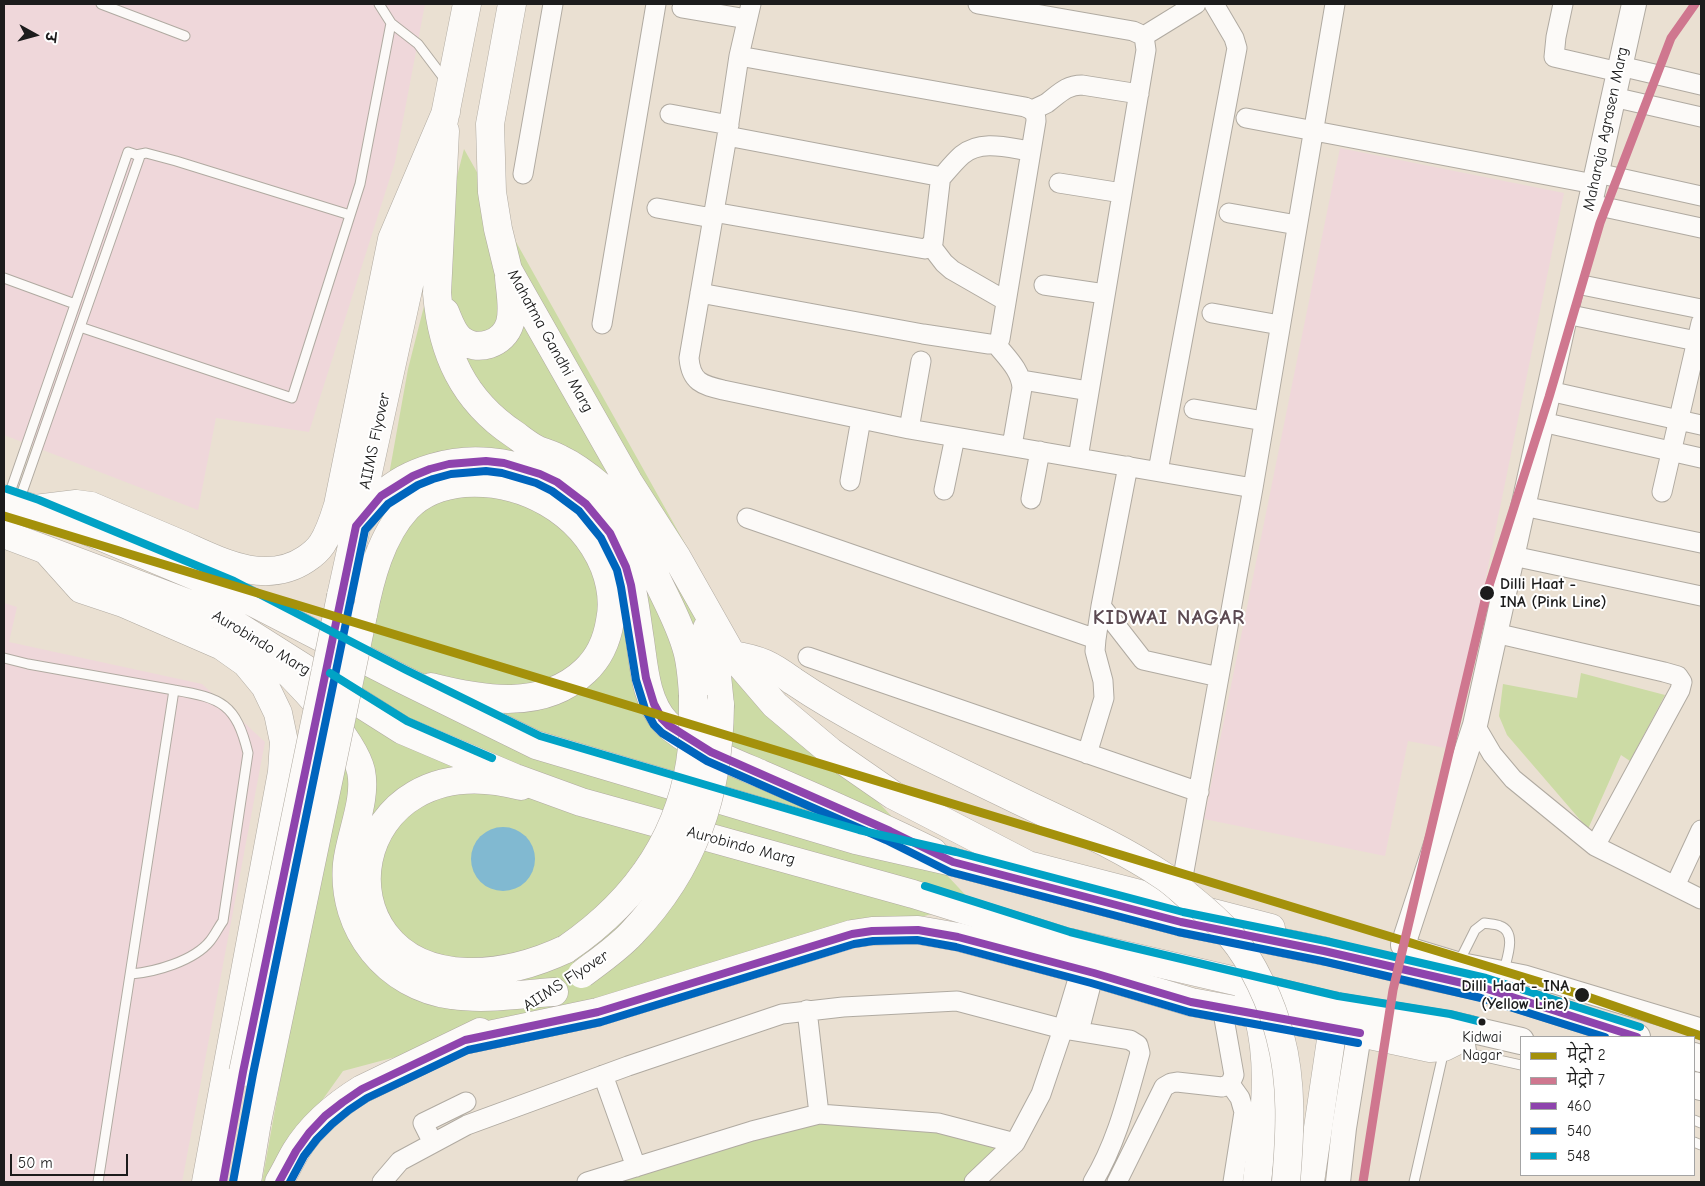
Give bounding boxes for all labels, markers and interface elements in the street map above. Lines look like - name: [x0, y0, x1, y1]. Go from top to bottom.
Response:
- north arrow: [10, 10, 60, 60]
- text: उ: [41, 31, 59, 43]
- street label: Maharaja Agrasen Marg: [1579, 45, 1633, 213]
- street label: Mahatma Gandhi Marg: [503, 266, 597, 416]
- street label: AIIMS Flyover: [355, 391, 395, 491]
- place label: Dilli Haat - INA (Pink Line): [1500, 574, 1606, 612]
- marker: Dilli Haat - INA (Pink Line): [1478, 584, 1496, 602]
- district label: KIDWAI NAGAR: [1091, 605, 1247, 631]
- street label: Aurobindo Marg: [208, 606, 314, 680]
- street label: Aurobindo Marg: [685, 822, 797, 870]
- street label: AIIMS Flyover: [520, 946, 612, 1016]
- place label: Dilli Haat - INA (Yellow Line): [1461, 976, 1569, 1014]
- marker: Dilli Haat - INA (Yellow Line): [1573, 986, 1591, 1004]
- marker: Kidwai Nagar: [1477, 1017, 1487, 1027]
- place label: Kidwai Nagar: [1462, 1029, 1502, 1064]
- legend: [1520, 1036, 1695, 1176]
- text: मेट्रो 2: [1567, 1046, 1606, 1064]
- text: मेट्रो 7: [1567, 1071, 1605, 1089]
- text: 460: [1567, 1097, 1592, 1115]
- text: 540: [1567, 1122, 1592, 1140]
- scale bar: [12, 1144, 130, 1176]
- text: 548: [1567, 1147, 1590, 1165]
- text: 50 m: [18, 1154, 53, 1172]

